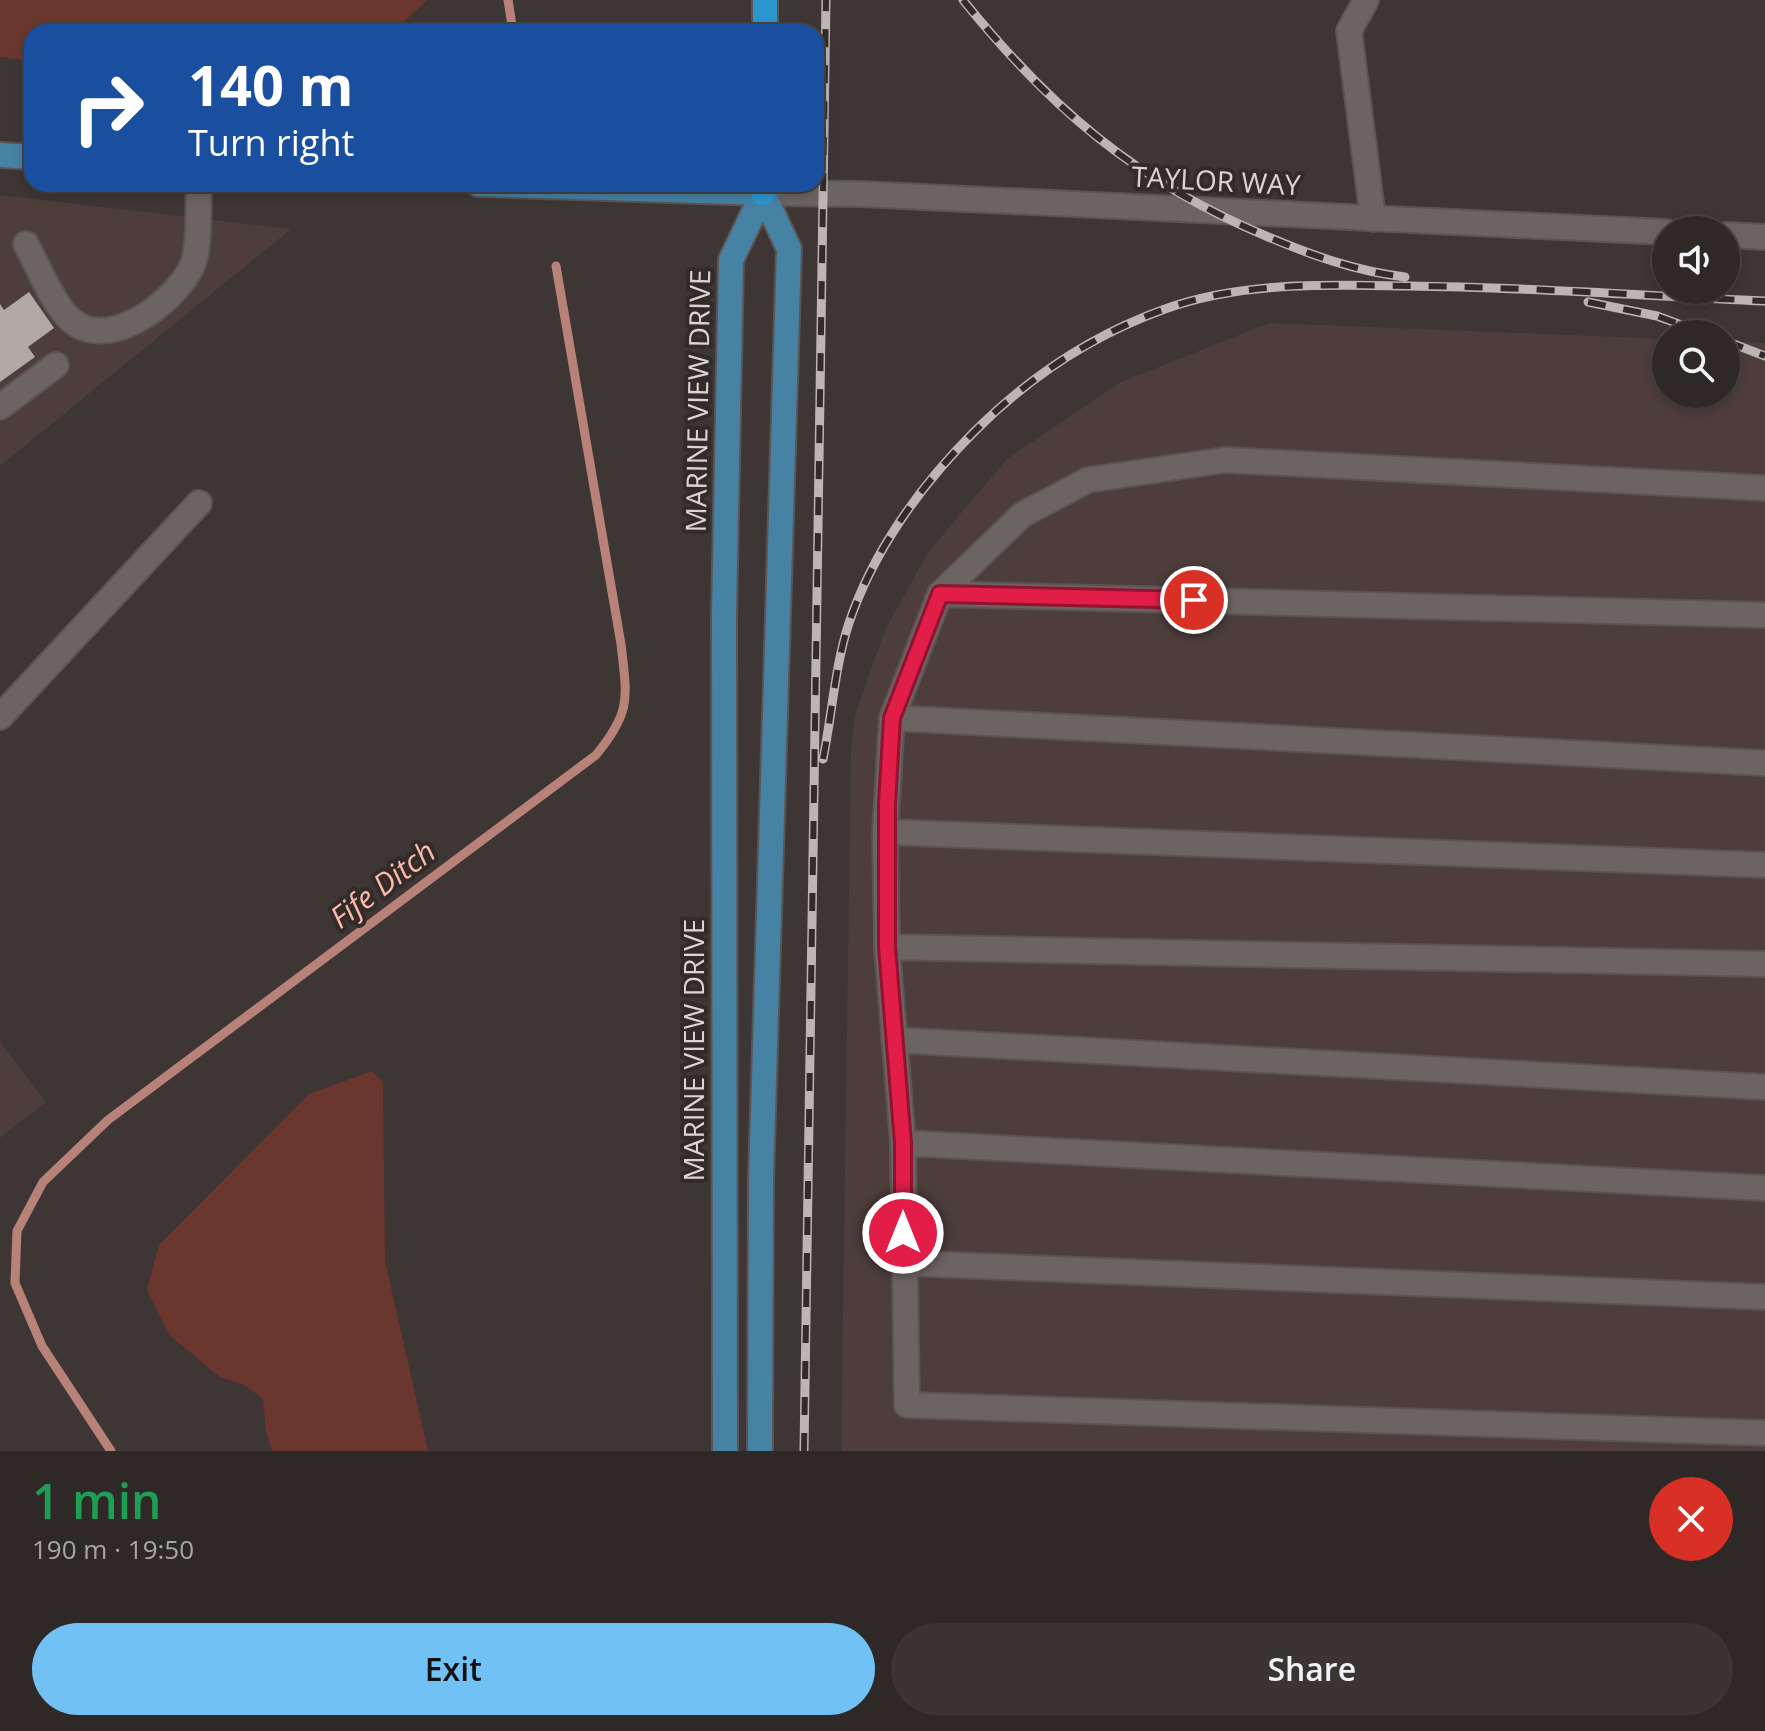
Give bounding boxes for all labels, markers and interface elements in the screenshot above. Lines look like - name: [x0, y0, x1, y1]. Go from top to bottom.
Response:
- text: 140 m: [188, 46, 354, 122]
- icon: right: [56, 56, 160, 160]
- text: Turn right: [188, 118, 354, 167]
- street label: TAYLOR WAY: [1131, 157, 1302, 203]
- map controls: [1652, 216, 1740, 408]
- button: sound: [1652, 216, 1740, 304]
- street label: MARINE VIEW DRIVE: [676, 269, 718, 533]
- button: search: [1652, 320, 1740, 408]
- pin: [1160, 566, 1228, 634]
- icon: arrive: [1172, 578, 1216, 622]
- water label: Fife Ditch: [321, 831, 443, 937]
- street label: MARINE VIEW DRIVE: [674, 919, 712, 1181]
- position arrow: [861, 1191, 945, 1275]
- text: 1 min: [32, 1468, 162, 1533]
- button: close: [1649, 1477, 1733, 1561]
- text: 190 m · 19:50: [32, 1531, 194, 1567]
- button: Exit: [32, 1623, 875, 1715]
- button: Share: [891, 1623, 1733, 1715]

